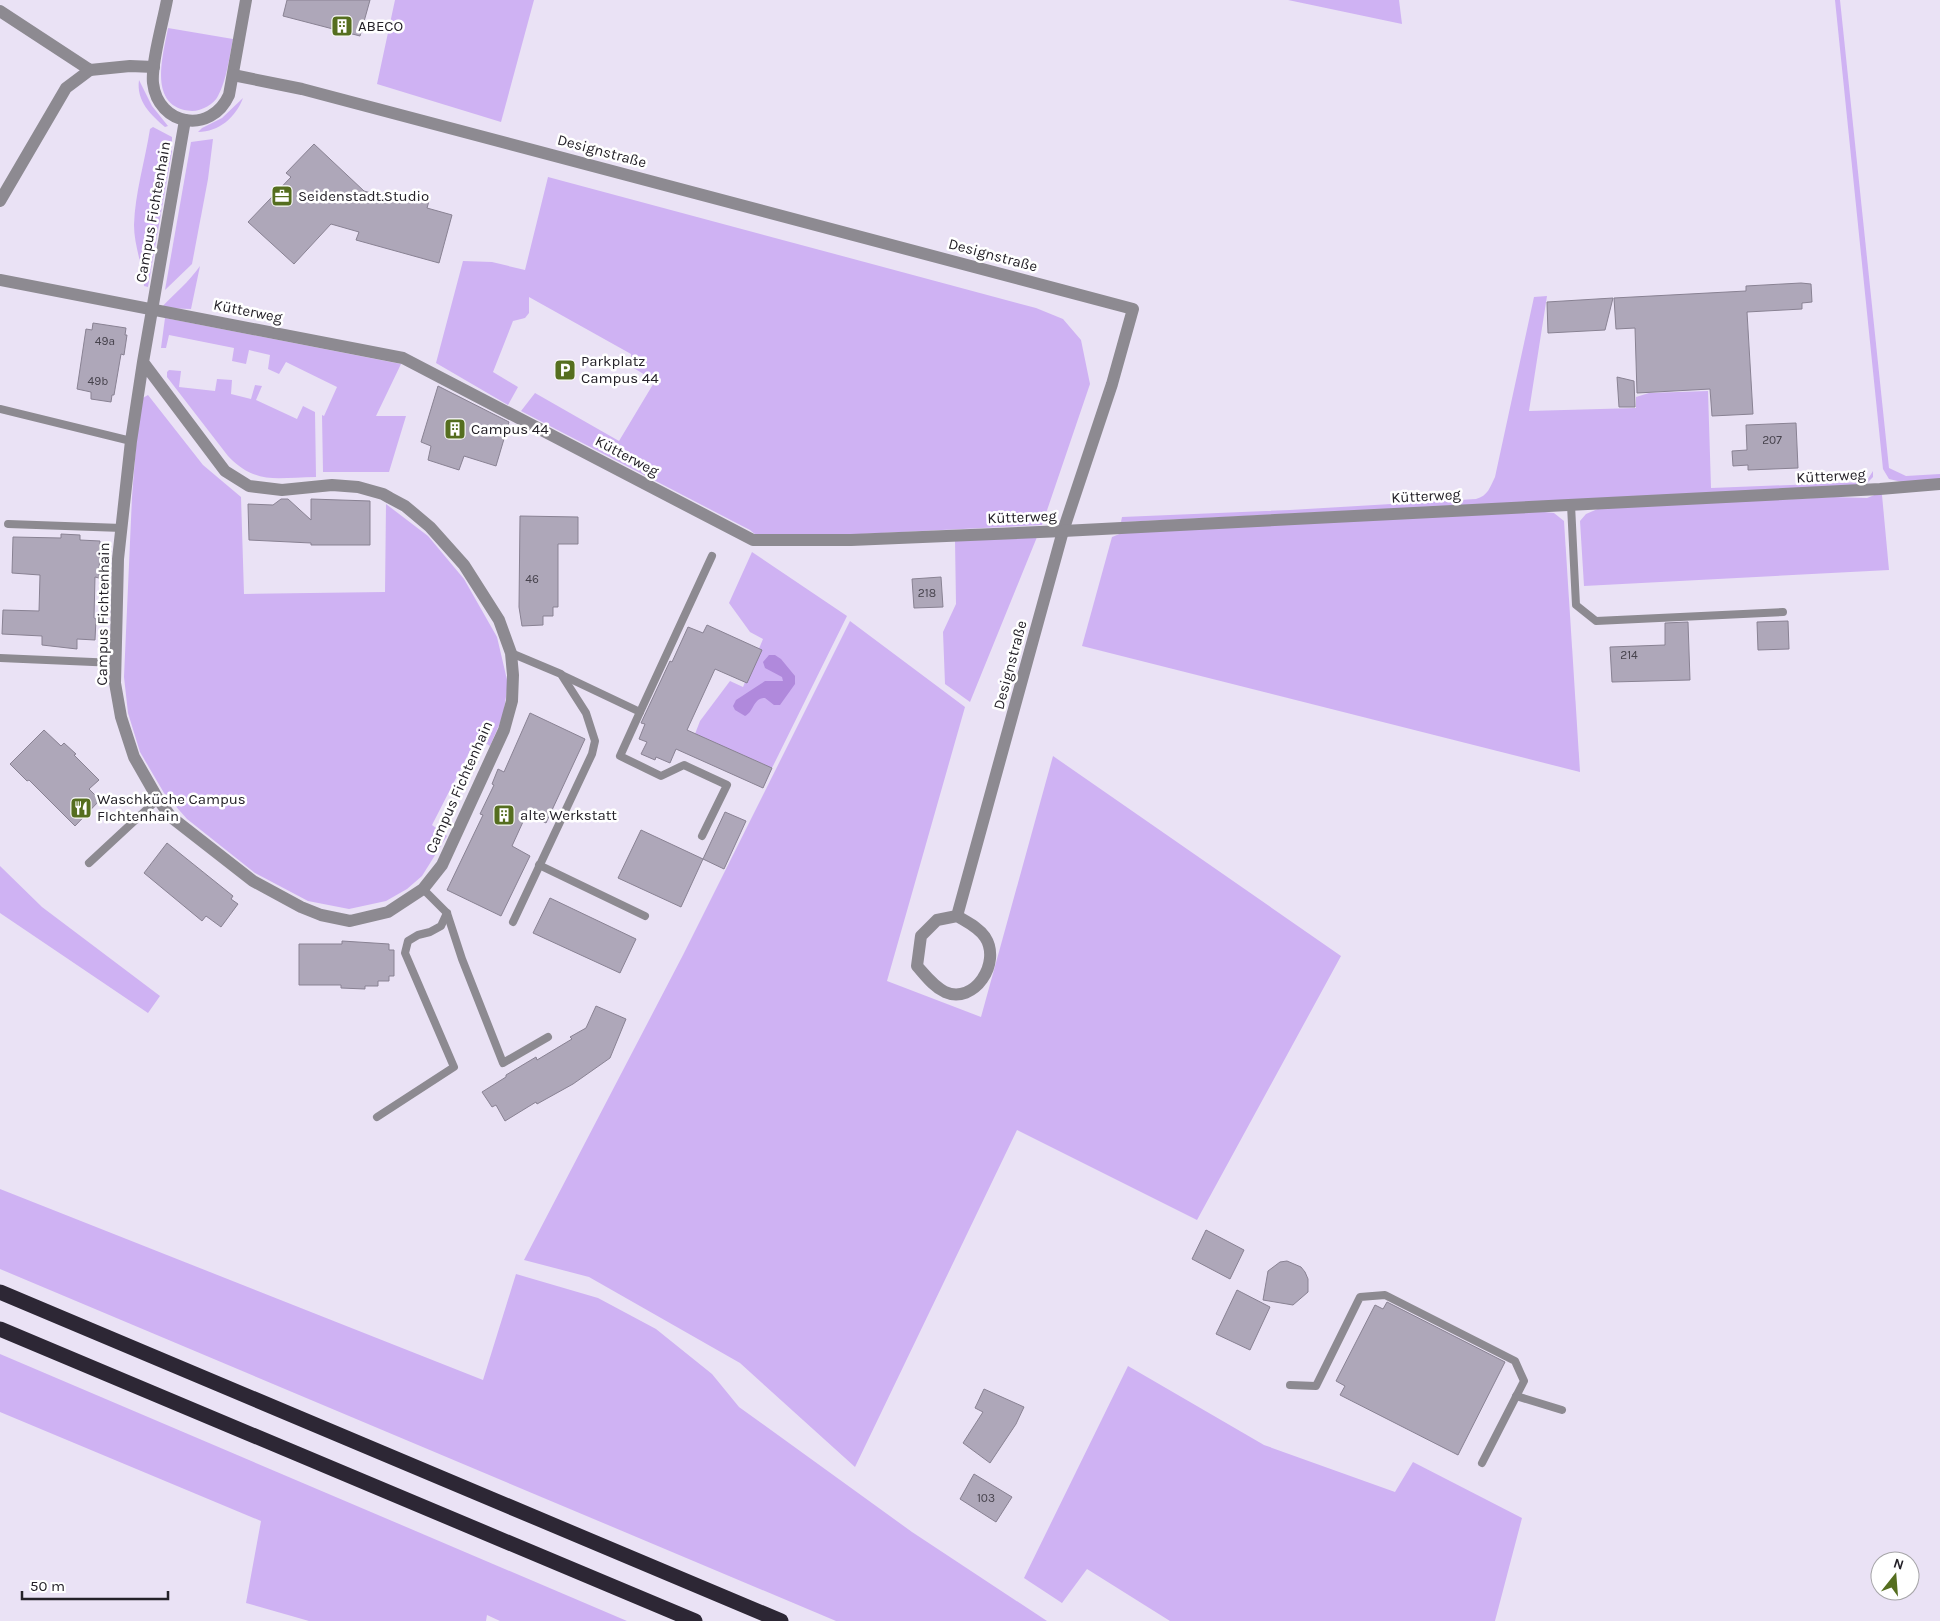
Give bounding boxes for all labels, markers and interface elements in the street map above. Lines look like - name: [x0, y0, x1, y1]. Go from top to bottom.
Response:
- building icon: ABECO: [330, 14, 354, 38]
- place label: ABECO: [358, 17, 403, 35]
- street label: Designstraße: [555, 130, 649, 172]
- street label: Campus Fichtenhain: [132, 140, 174, 284]
- office icon: Seidenstadt.Studio: [270, 184, 294, 208]
- place label: Seidenstadt.Studio: [298, 187, 429, 205]
- street label: Designstraße: [946, 234, 1040, 276]
- street label: Kütterweg: [212, 296, 284, 327]
- house number: 49a: [95, 334, 115, 348]
- place label: Parkplatz Campus 44: [581, 352, 659, 387]
- parking icon: Parkplatz Campus 44: [553, 358, 577, 382]
- house number: 49b: [88, 374, 108, 388]
- building icon: Campus 44: [443, 417, 467, 441]
- place label: Campus 44: [471, 420, 549, 438]
- street label: Kütterweg: [592, 432, 662, 481]
- house number: 207: [1762, 433, 1782, 447]
- street label: Kütterweg: [1796, 465, 1867, 487]
- street label: Kütterweg: [1391, 485, 1462, 507]
- street label: Kütterweg: [987, 507, 1058, 527]
- street label: Campus Fichtenhain: [93, 542, 113, 686]
- house number: 46: [525, 572, 539, 586]
- house number: 218: [918, 586, 936, 600]
- street label: Designstraße: [989, 618, 1031, 712]
- house number: 214: [1620, 648, 1638, 662]
- street label: Campus Fichtenhain: [422, 718, 496, 856]
- place label: Waschküche Campus FIchtenhain: [97, 790, 246, 825]
- restaurant icon: Waschküche Campus FIchtenhain: [69, 796, 93, 820]
- building icon: alte Werkstatt: [492, 803, 516, 827]
- place label: alte Werkstatt: [520, 806, 617, 824]
- house number: 103: [977, 1491, 995, 1505]
- north arrow: [1870, 1551, 1920, 1601]
- text: N: [1891, 1554, 1906, 1574]
- scale bar: [22, 1568, 169, 1600]
- text: 50 m: [30, 1577, 65, 1595]

